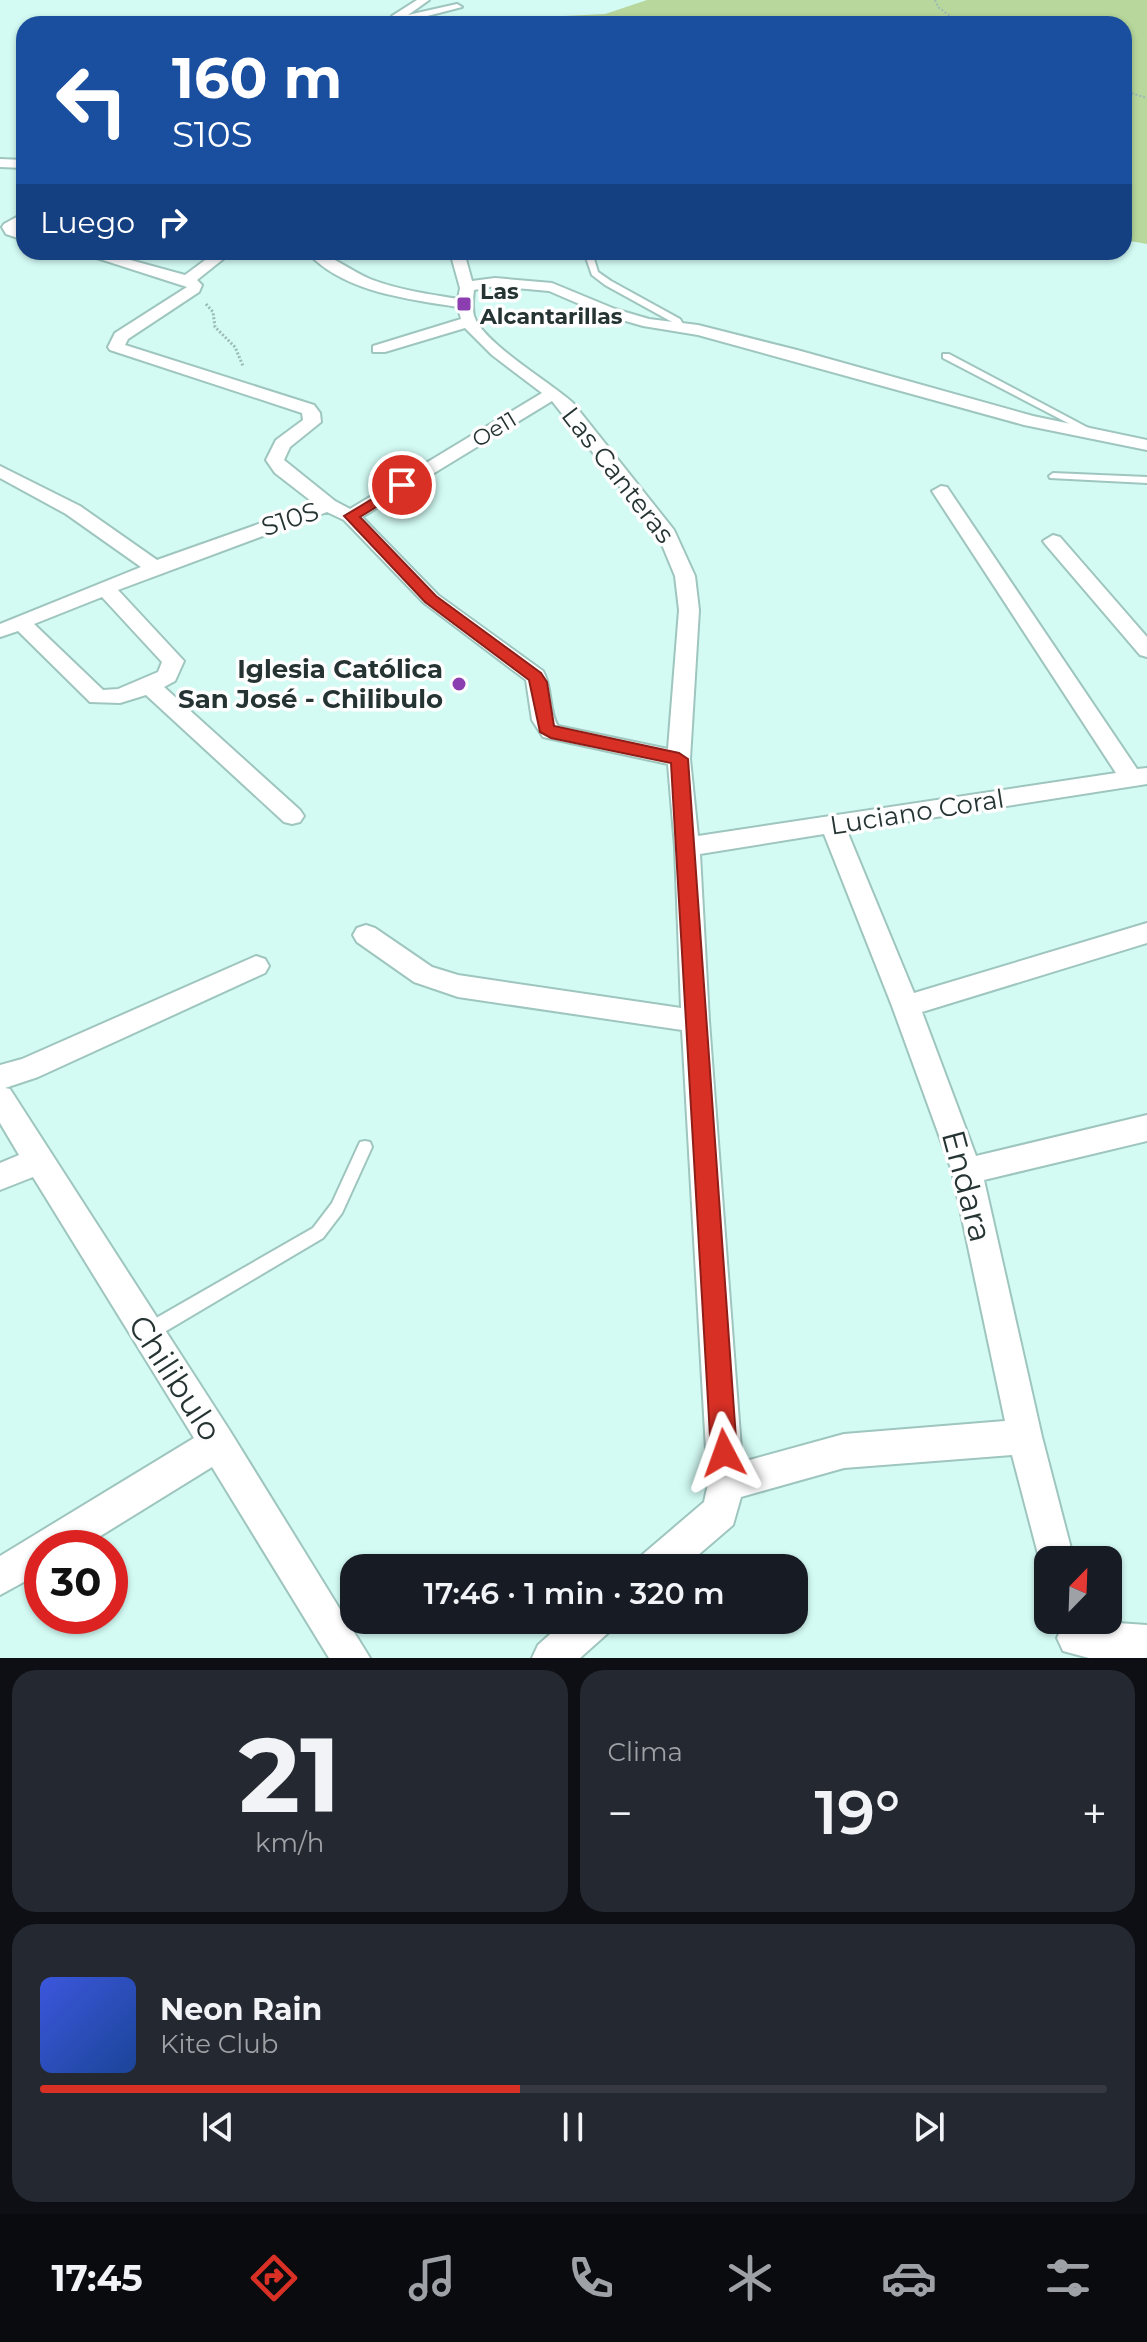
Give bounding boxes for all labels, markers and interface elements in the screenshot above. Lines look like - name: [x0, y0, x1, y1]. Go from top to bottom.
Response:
- text: 160 m: [172, 44, 342, 112]
- icon: left: [40, 48, 144, 152]
- text: S10S: [172, 112, 253, 156]
- icon: right: [151, 200, 195, 244]
- text: Luego: [40, 204, 135, 241]
- place label: Las Alcantarillas: [479, 278, 623, 330]
- marker: Las Alcantarillas: [455, 295, 473, 313]
- street label: Las Canteras: [555, 400, 681, 550]
- street label: Oe11: [467, 406, 521, 453]
- pin: [368, 451, 436, 519]
- icon: arrive: [380, 463, 424, 507]
- street label: S10S: [257, 495, 323, 543]
- place label: Iglesia Católica San José - Chilibulo: [178, 653, 443, 715]
- marker: Iglesia Católica San José - Chilibulo: [450, 675, 468, 693]
- street label: Luciano Coral: [828, 782, 1006, 842]
- street label: Endara: [934, 1126, 1001, 1246]
- street label: Chilibulo: [120, 1308, 230, 1448]
- position arrow: [682, 1411, 766, 1495]
- speed limit sign: 30: [24, 1530, 128, 1634]
- north arrow: [1034, 1546, 1122, 1634]
- map controls: [1034, 1546, 1122, 1634]
- text: 17:46 · 1 min · 320 m: [423, 1575, 725, 1612]
- text: 21: [239, 1711, 341, 1838]
- text: Clima: [608, 1736, 683, 1768]
- text: 19°: [814, 1776, 900, 1849]
- text: −: [608, 1786, 633, 1840]
- text: +: [1082, 1786, 1107, 1840]
- text: km/h: [255, 1827, 324, 1859]
- text: Neon Rain: [160, 1991, 322, 2028]
- text: Kite Club: [160, 2028, 278, 2060]
- icon: previous: [196, 2105, 240, 2149]
- icon: pause: [551, 2105, 595, 2149]
- icon: next: [907, 2105, 951, 2149]
- icon: directions: [246, 2250, 302, 2306]
- icon: music: [404, 2250, 460, 2306]
- icon: phone: [563, 2250, 619, 2306]
- icon: climate: [722, 2250, 778, 2306]
- icon: car: [881, 2250, 937, 2306]
- icon: filters: [1040, 2250, 1096, 2306]
- text: 17:45: [51, 2256, 143, 2300]

